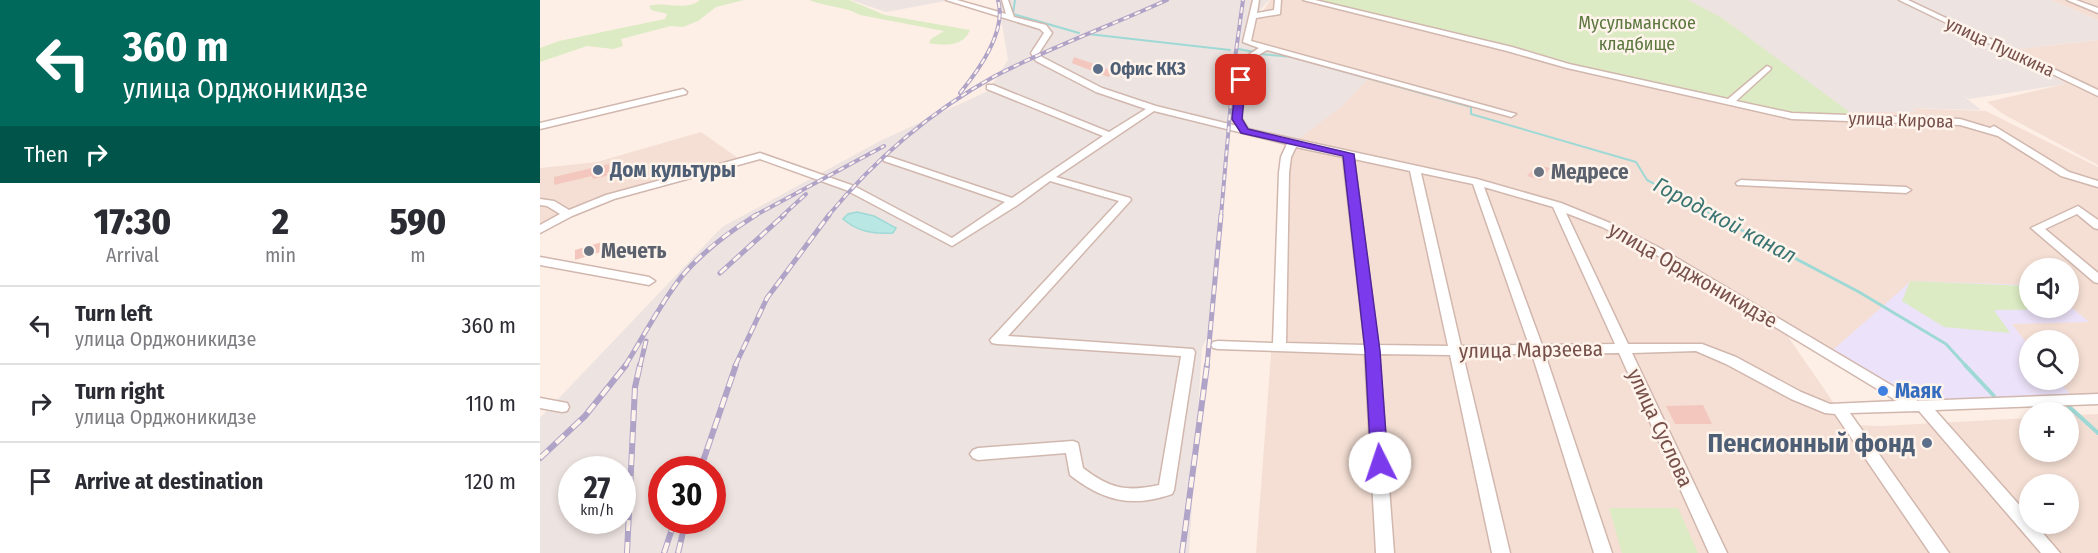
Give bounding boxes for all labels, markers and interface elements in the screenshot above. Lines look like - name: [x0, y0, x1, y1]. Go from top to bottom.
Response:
- park label: Мусульманское кладбище: [1578, 12, 1696, 55]
- street label: улица Пушкина: [1942, 12, 2058, 82]
- text: 360 m: [123, 22, 229, 72]
- icon: left: [24, 24, 102, 102]
- pin: [1215, 54, 1266, 105]
- place label: Офис ККЗ: [1110, 58, 1186, 80]
- marker: Офис ККЗ: [1091, 62, 1105, 76]
- icon: arrive: [1224, 63, 1257, 96]
- text: улица Орджоникидзе: [123, 73, 368, 105]
- street label: улица Кирова: [1848, 107, 1954, 133]
- icon: right: [80, 138, 113, 171]
- text: Then: [24, 141, 68, 168]
- place label: Дом культуры: [609, 157, 736, 183]
- place label: Медресе: [1551, 159, 1629, 185]
- marker: Дом культуры: [591, 163, 605, 177]
- marker: Медресе: [1532, 165, 1546, 179]
- water label: Городской канал: [1649, 171, 1801, 269]
- text: 17:30: [94, 200, 171, 244]
- text: 2: [272, 200, 289, 244]
- text: 590: [390, 200, 446, 244]
- street label: улица Орджоникидзе: [1604, 216, 1782, 334]
- place label: Мечеть: [601, 238, 666, 264]
- text: Arrival: [106, 243, 159, 267]
- text: min: [265, 243, 296, 267]
- text: m: [410, 243, 426, 267]
- marker: Мечеть: [582, 244, 596, 258]
- map controls: [2019, 258, 2079, 534]
- button: sound: [2019, 258, 2079, 318]
- text: Turn left: [75, 300, 153, 327]
- icon: left: [24, 309, 57, 342]
- text: 360 m: [462, 312, 516, 339]
- text: улица Орджоникидзе: [75, 327, 256, 351]
- button: search: [2019, 330, 2079, 390]
- street label: улица Марзеева: [1459, 336, 1603, 364]
- street label: улица Суслова: [1621, 365, 1699, 491]
- text: Turn right: [75, 378, 164, 405]
- place label: Маяк: [1895, 378, 1942, 404]
- marker: Маяк: [1876, 384, 1890, 398]
- icon: right: [24, 387, 57, 420]
- text: 110 m: [466, 390, 516, 417]
- button: +: [2019, 402, 2079, 462]
- text: улица Орджоникидзе: [75, 405, 256, 429]
- place label: Пенсионный фонд: [1708, 428, 1915, 459]
- position arrow: [1348, 431, 1412, 495]
- marker: Пенсионный фонд: [1920, 436, 1934, 450]
- speed limit sign: 30: [648, 456, 726, 534]
- icon: arrive: [24, 465, 57, 498]
- text: Arrive at destination: [75, 468, 263, 495]
- text: 120 m: [464, 468, 516, 495]
- text: 27: [584, 470, 610, 506]
- button: −: [2019, 474, 2079, 534]
- text: km/h: [580, 501, 614, 519]

